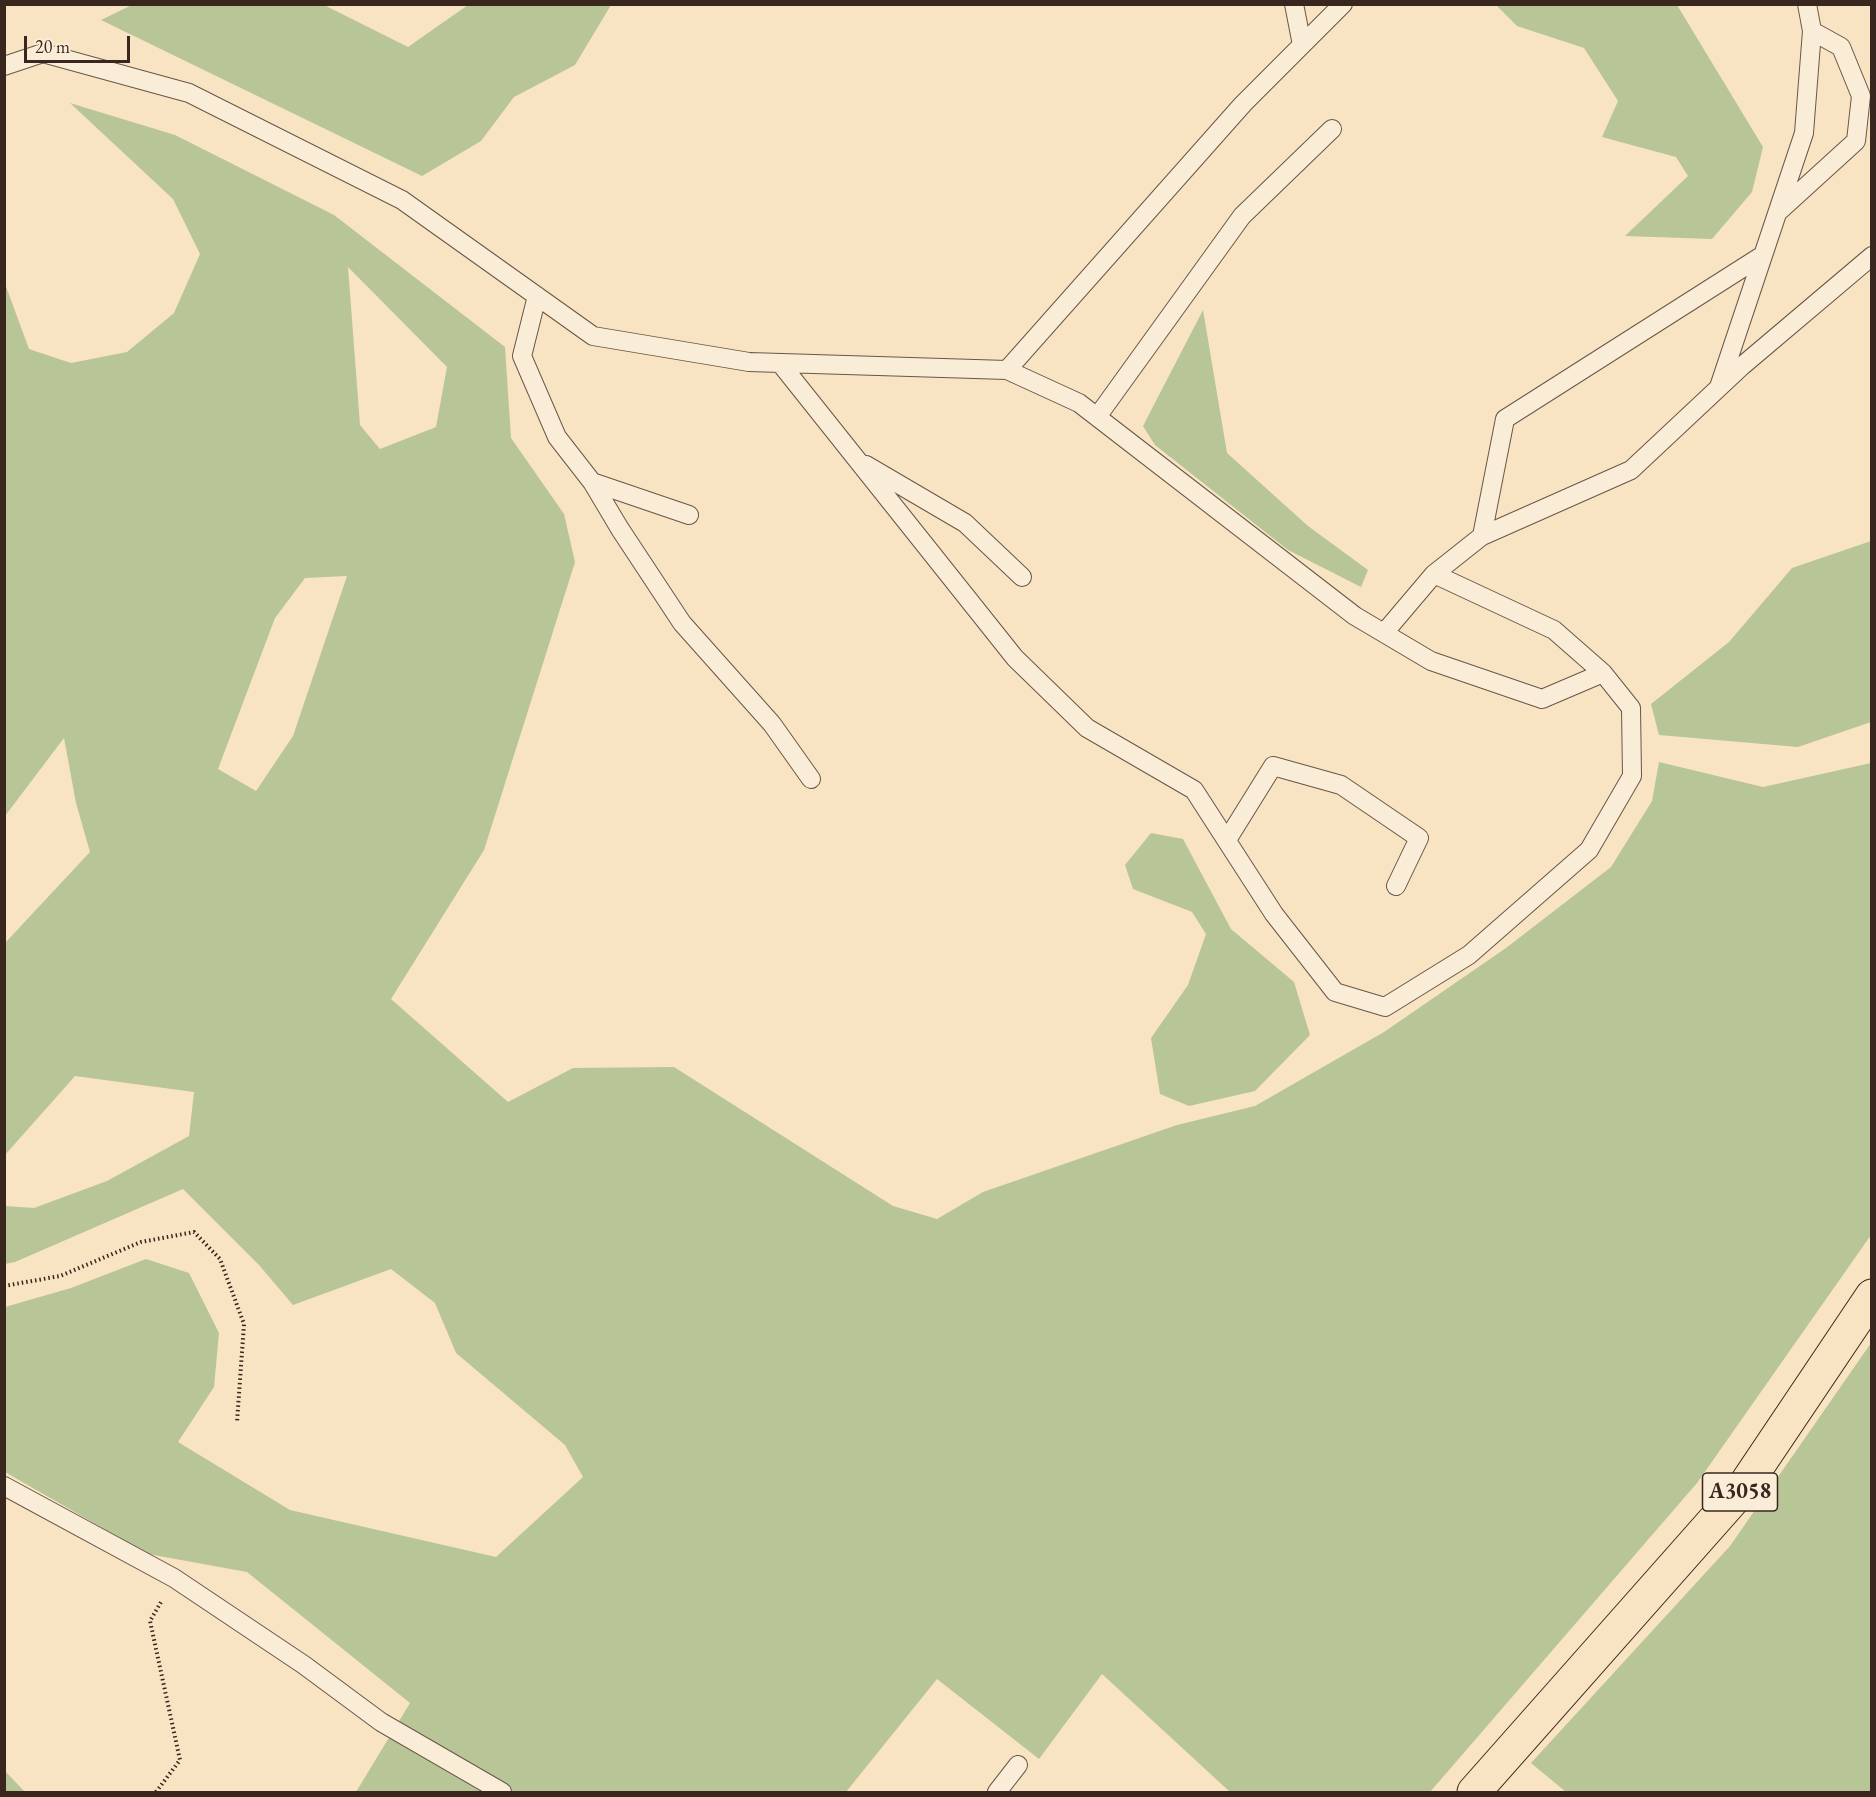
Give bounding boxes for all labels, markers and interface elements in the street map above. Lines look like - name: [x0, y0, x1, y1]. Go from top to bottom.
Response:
- scale bar: [27, 24, 134, 62]
- text: 20 m: [35, 35, 70, 58]
- road number: A3058: [1702, 1473, 1778, 1511]

